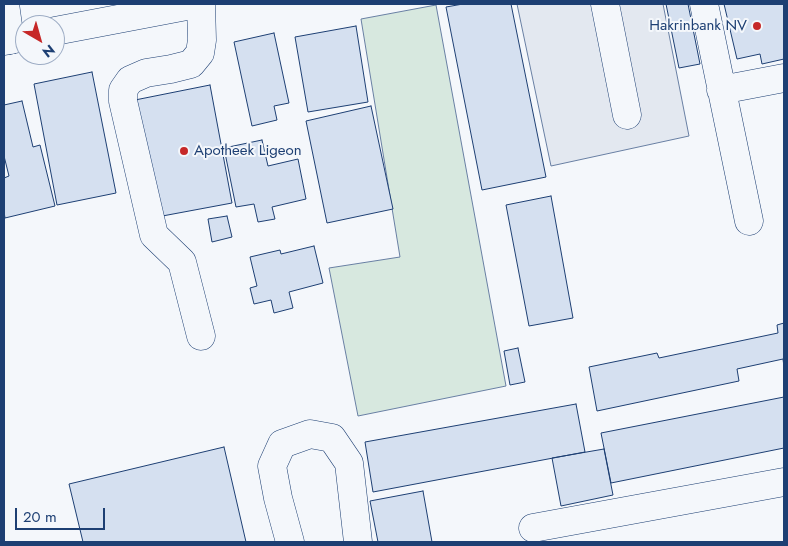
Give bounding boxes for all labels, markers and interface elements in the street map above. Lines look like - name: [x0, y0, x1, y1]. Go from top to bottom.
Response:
- north arrow: [15, 15, 65, 65]
- place label: Hakrinbank NV: [649, 17, 747, 35]
- marker: Hakrinbank NV: [751, 20, 763, 32]
- text: N: [38, 40, 59, 62]
- place label: Apotheek Ligeon: [194, 142, 302, 160]
- marker: Apotheek Ligeon: [178, 145, 190, 157]
- scale bar: [18, 498, 108, 530]
- text: 20 m: [23, 506, 57, 528]

